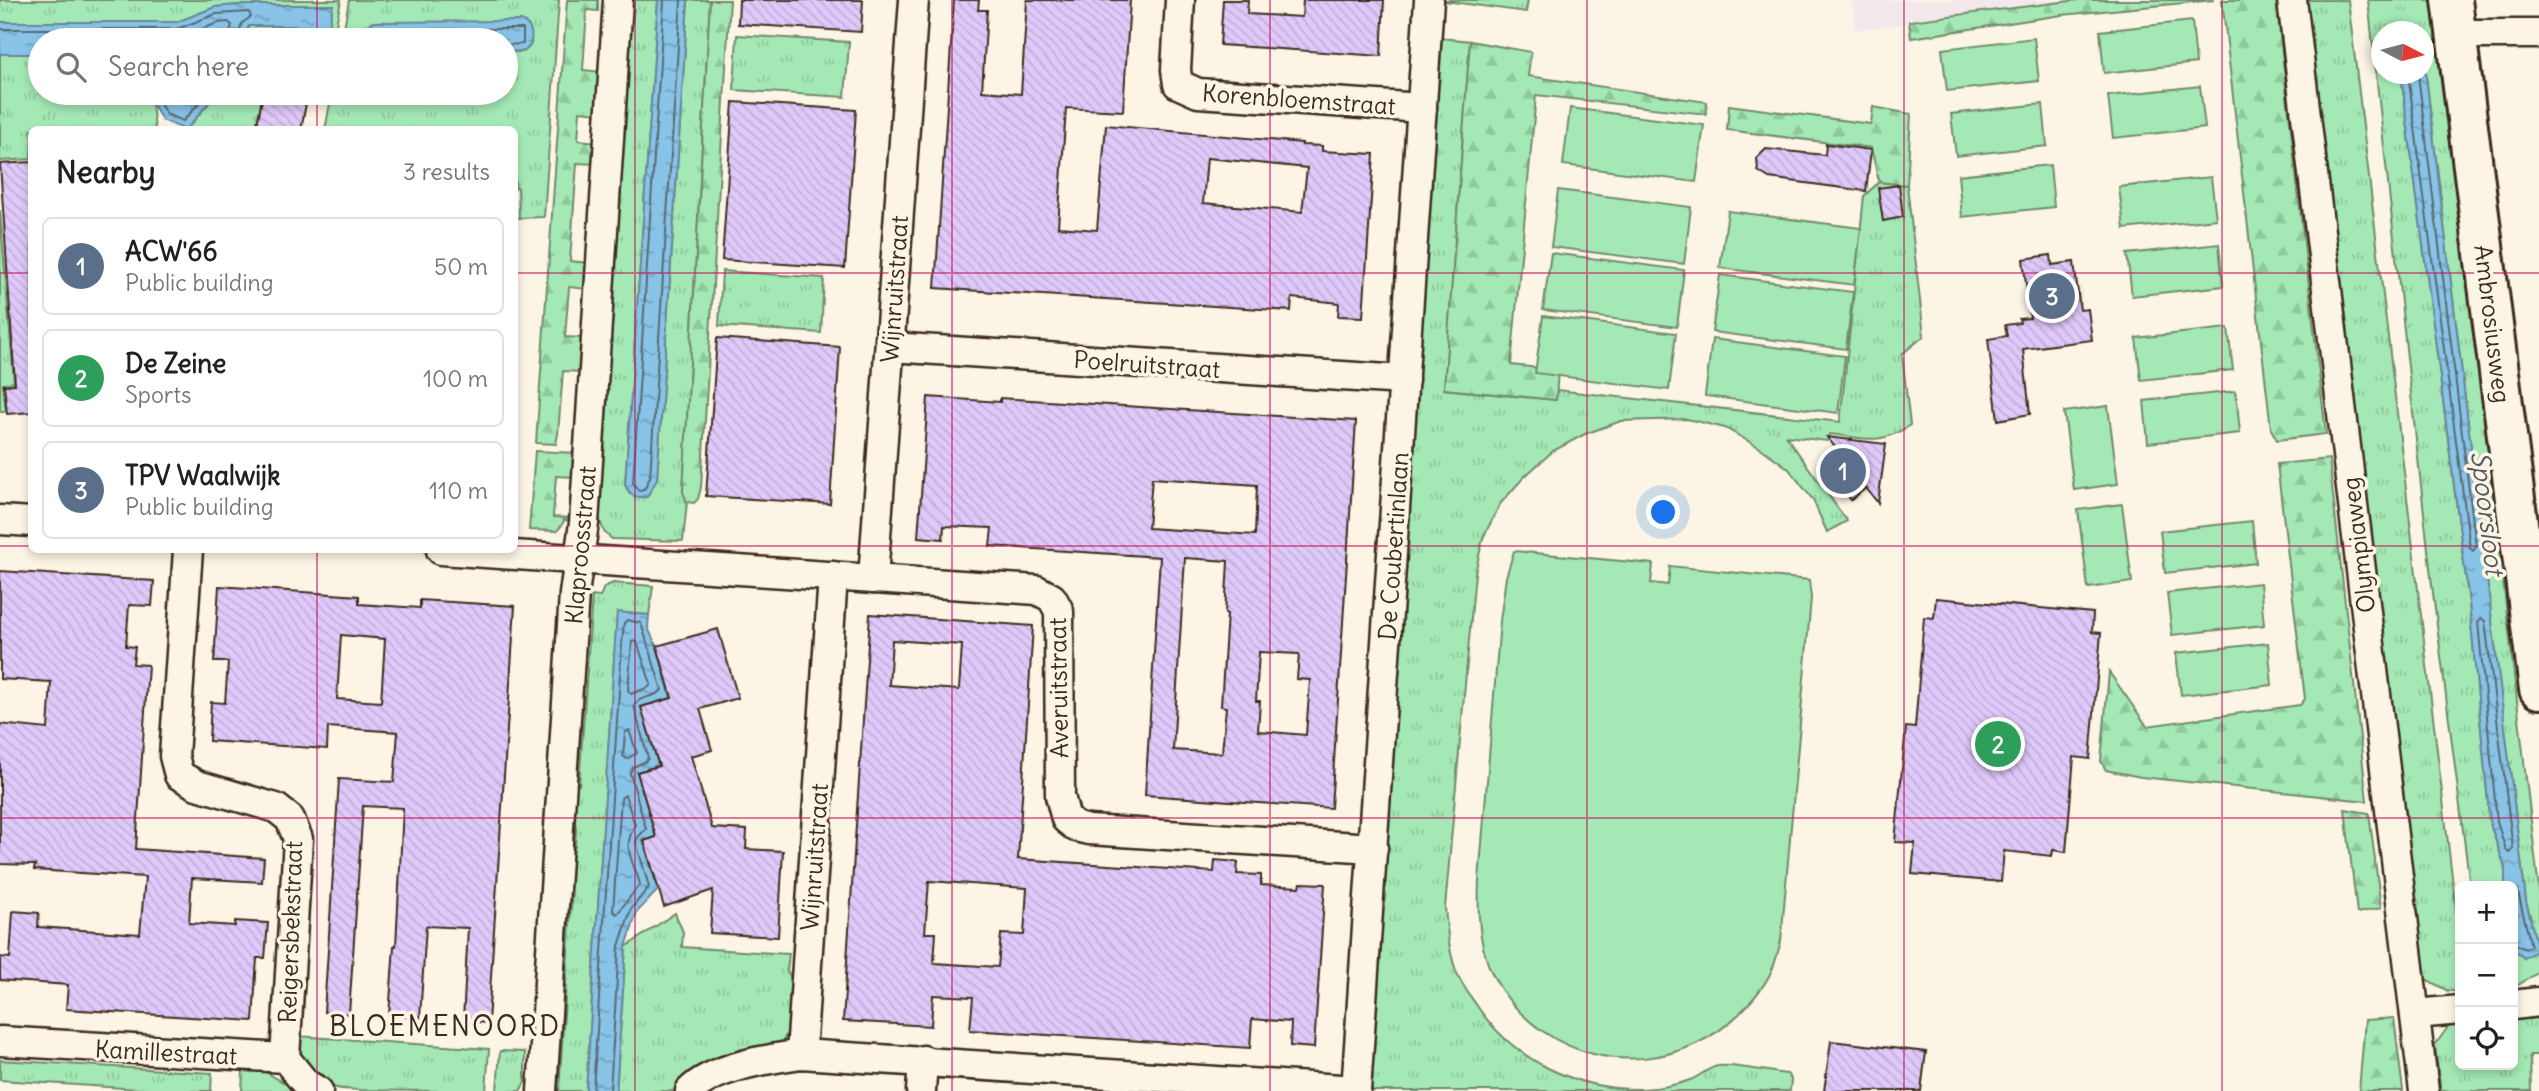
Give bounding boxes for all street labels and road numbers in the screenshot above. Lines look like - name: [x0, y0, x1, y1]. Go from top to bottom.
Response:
- street label: Korenbloemstraat: [1201, 77, 1397, 121]
- street label: Wijnruitstraat: [874, 214, 914, 364]
- street label: Ambrosiusweg: [2468, 243, 2518, 405]
- street label: Poelruitstraat: [1073, 344, 1221, 384]
- street label: De Coubertinlaan: [1371, 451, 1415, 641]
- street label: Klaproosstraat: [558, 464, 602, 626]
- street label: Olympiaweg: [2335, 475, 2381, 615]
- street label: Averuitstraat: [1042, 617, 1074, 759]
- street label: Wijnruitstraat: [794, 782, 834, 932]
- street label: Reigersbekstraat: [272, 840, 308, 1024]
- street label: Kamillestraat: [94, 1033, 238, 1071]

